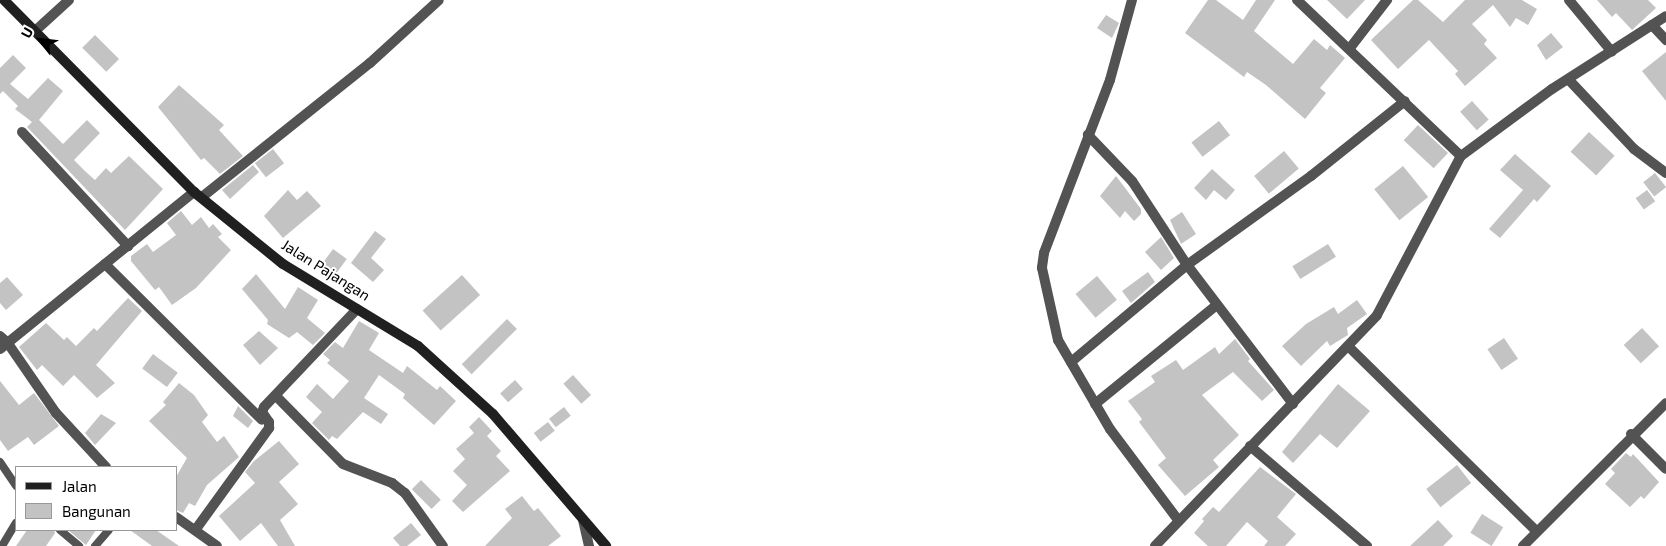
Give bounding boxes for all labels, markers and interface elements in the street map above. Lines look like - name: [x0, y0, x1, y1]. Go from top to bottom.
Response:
- north arrow: [15, 15, 65, 65]
- text: U: [17, 24, 36, 41]
- street label: Jalan Pajangan: [278, 236, 374, 304]
- legend: [15, 466, 178, 531]
- text: Jalan: [62, 477, 97, 495]
- text: Bangunan: [62, 502, 131, 520]

